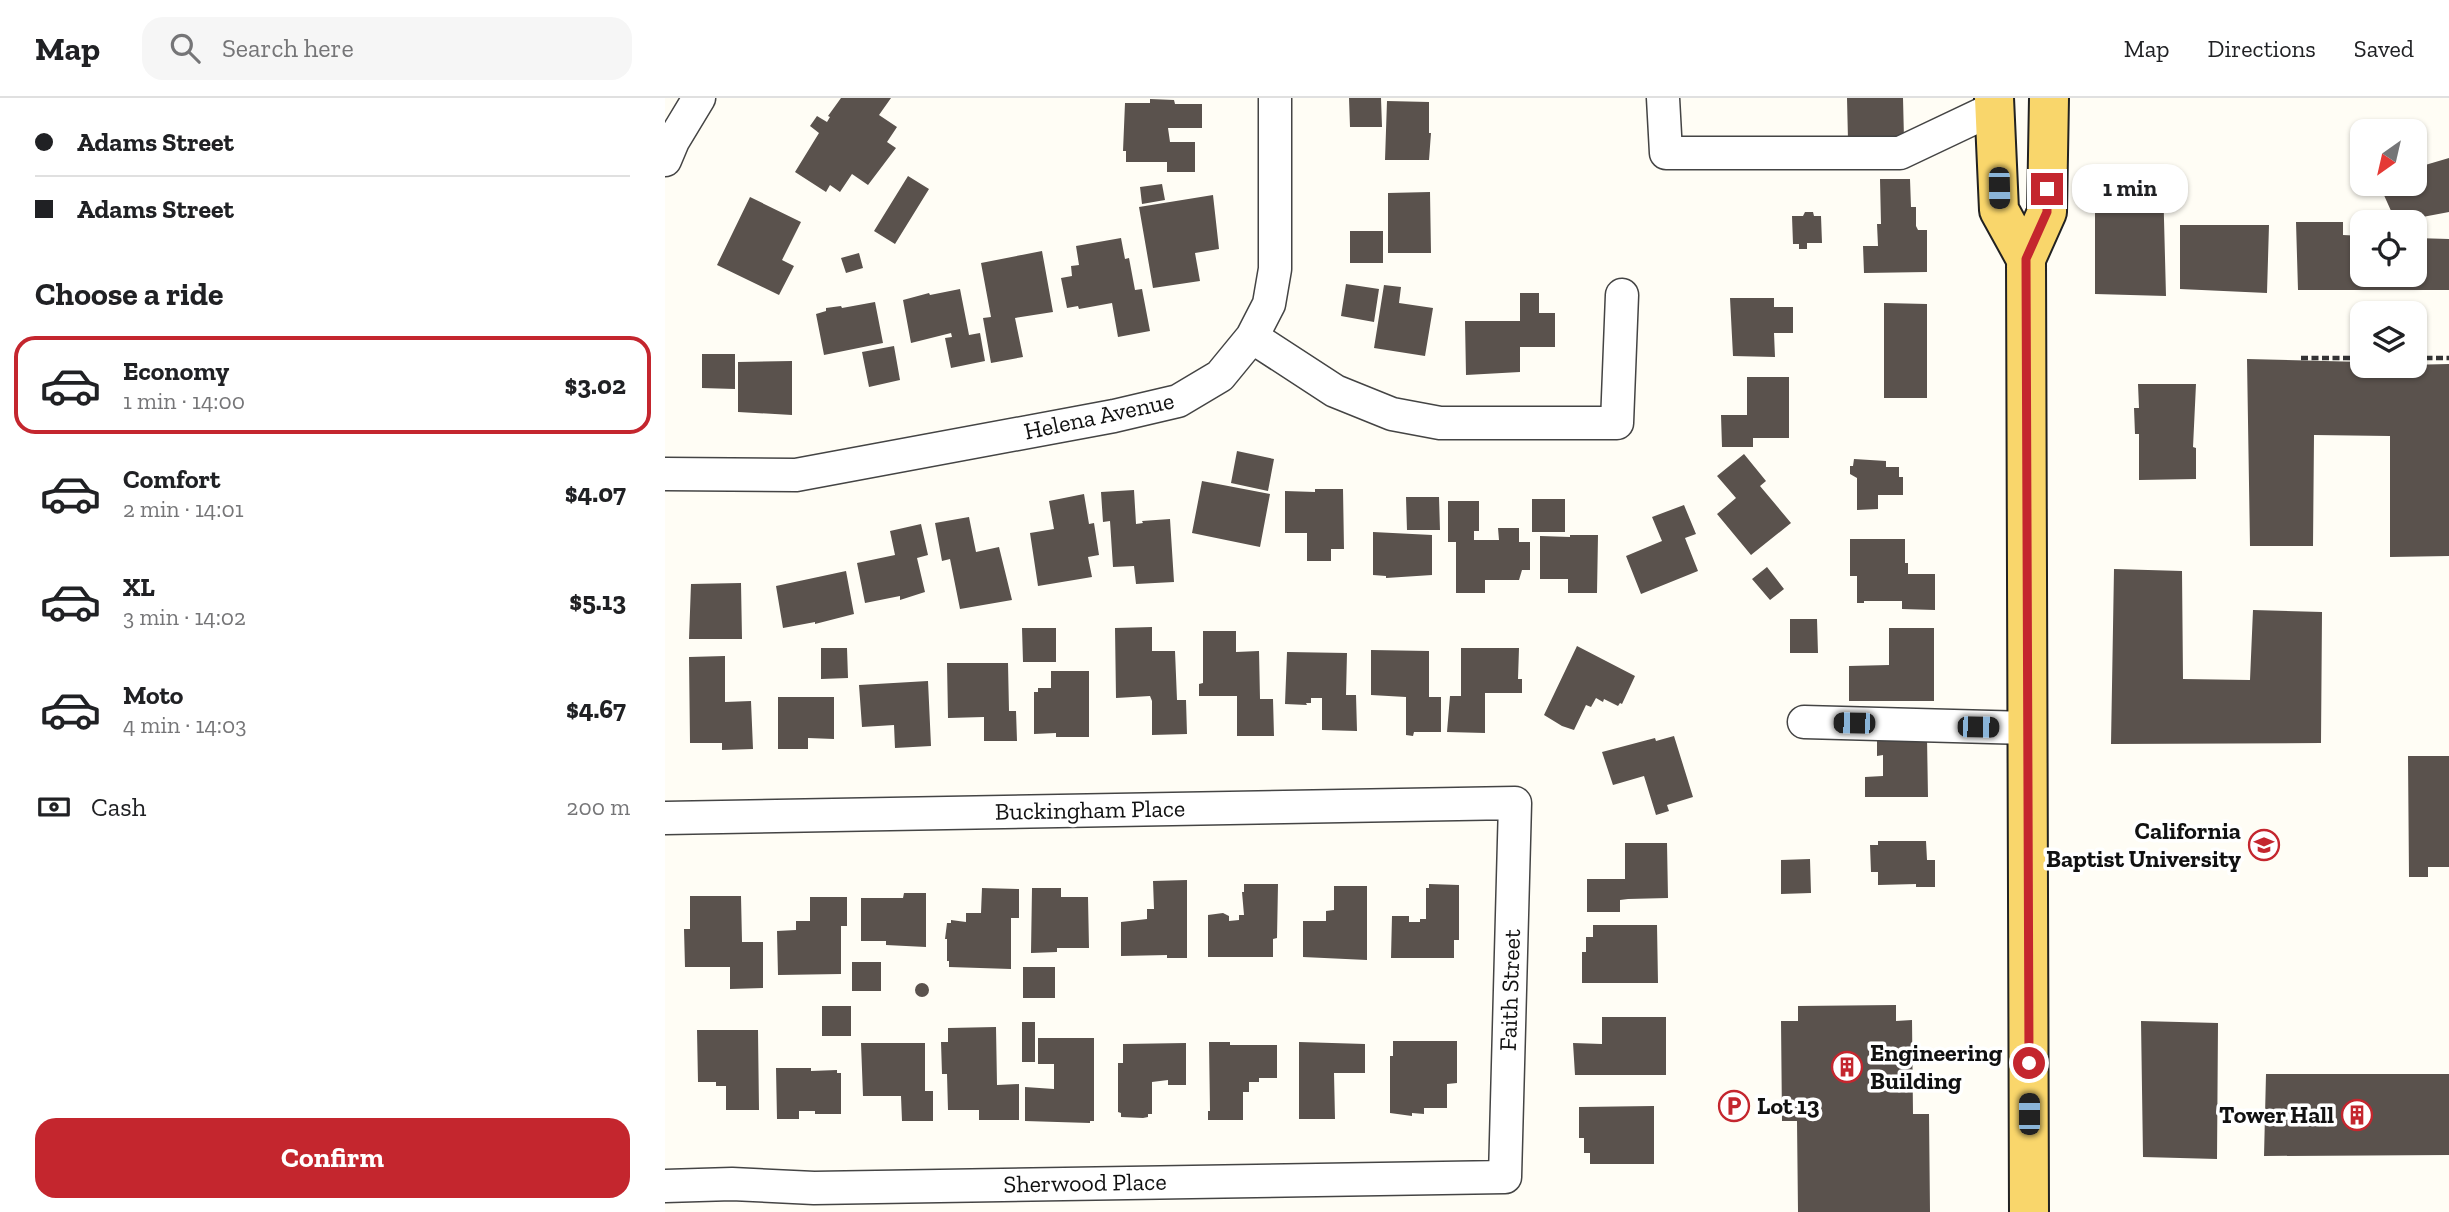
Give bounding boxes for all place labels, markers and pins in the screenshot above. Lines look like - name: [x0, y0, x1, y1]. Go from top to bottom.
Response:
- place label: California Baptist University: [2046, 816, 2241, 873]
- school or university icon: California Baptist University: [2247, 828, 2281, 862]
- place label: Engineering Building: [1870, 1038, 2003, 1095]
- building icon: Engineering Building: [1830, 1050, 1864, 1084]
- parking icon: Lot 13: [1717, 1089, 1751, 1123]
- place label: Lot 13: [1757, 1091, 1820, 1120]
- building icon: Tower Hall: [2340, 1098, 2374, 1132]
- place label: Tower Hall: [2219, 1100, 2334, 1129]

